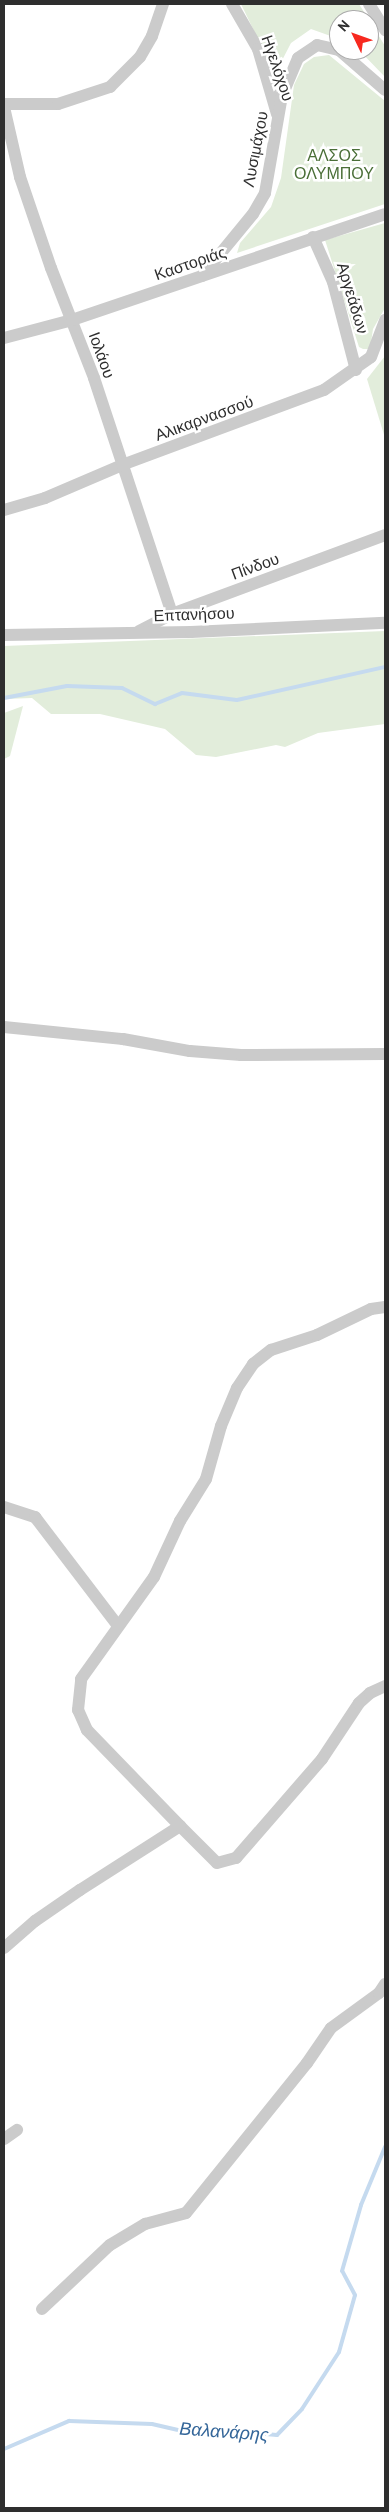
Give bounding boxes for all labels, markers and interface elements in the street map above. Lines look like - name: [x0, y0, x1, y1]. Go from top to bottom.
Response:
- north arrow: [329, 10, 379, 60]
- text: N: [334, 16, 353, 35]
- street label: Ηγελόχου: [258, 32, 298, 104]
- street label: Λυσιμάχου: [238, 110, 272, 188]
- park label: ΑΛΣΟΣ ΟΛΥΜΠΟΥ: [294, 145, 374, 183]
- street label: Καστοριάς: [152, 242, 228, 284]
- street label: Αργεάδων: [333, 260, 373, 336]
- street label: Ιολάου: [85, 329, 119, 381]
- street label: Αλικαρνασσού: [152, 391, 256, 445]
- street label: Πίνδου: [228, 548, 282, 584]
- street label: Επτανήσου: [153, 603, 235, 625]
- water label: Βαλανάρης: [179, 2418, 269, 2446]

